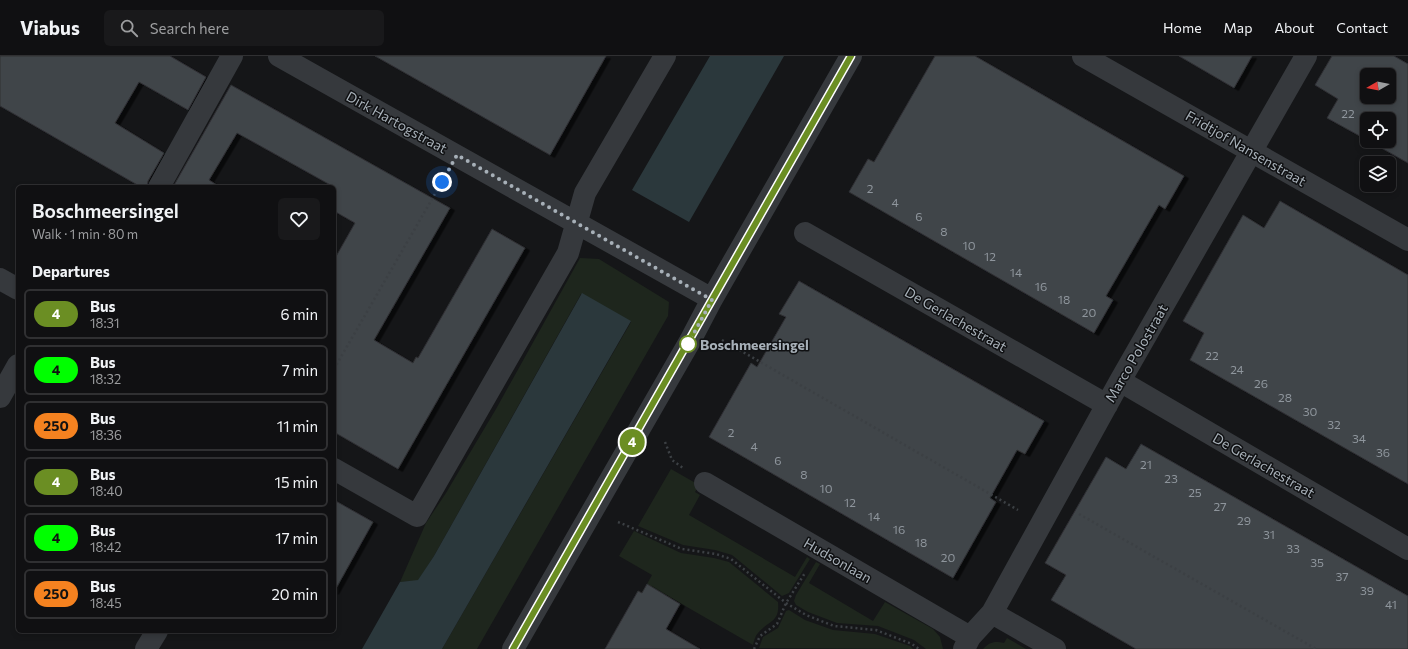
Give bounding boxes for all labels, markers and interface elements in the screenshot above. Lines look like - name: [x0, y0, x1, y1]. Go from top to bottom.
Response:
- search box: [104, 10, 384, 46]
- text: Viabus: [20, 16, 80, 39]
- icon: search: [118, 17, 140, 39]
- text: Search here: [150, 19, 229, 37]
- text: Home: [1163, 19, 1202, 36]
- text: Map: [1224, 19, 1252, 36]
- text: About: [1274, 19, 1314, 36]
- text: Contact: [1336, 19, 1388, 36]
- north arrow: [1360, 68, 1396, 104]
- map controls: [1360, 68, 1396, 192]
- street label: Dirk Hartogstraat: [344, 87, 451, 157]
- house number: 22: [1341, 106, 1355, 120]
- street label: Fridtjof Nansenstraat: [1183, 107, 1310, 190]
- button: locate: [1360, 112, 1396, 148]
- button: layers: [1360, 156, 1396, 192]
- your location: [432, 172, 452, 192]
- house number: 2: [867, 181, 874, 195]
- house number: 4: [891, 195, 899, 209]
- button: heart: [278, 198, 320, 240]
- text: Boschmeersingel: [32, 199, 179, 222]
- house number: 6: [915, 209, 923, 223]
- house number: 8: [940, 224, 948, 238]
- text: Walk · 1 min · 80 m: [32, 226, 138, 242]
- house number: 10: [963, 238, 976, 252]
- house number: 12: [984, 249, 996, 263]
- text: Departures: [32, 262, 110, 280]
- house number: 14: [1010, 265, 1022, 279]
- house number: 16: [1035, 279, 1047, 293]
- street label: De Gerlachestraat: [902, 283, 1010, 355]
- house number: 18: [1058, 292, 1070, 306]
- text: Bus: [90, 297, 115, 315]
- street label: Marco Polostraat: [1101, 301, 1171, 405]
- text: 4: [52, 305, 60, 322]
- text: 6 min: [280, 305, 318, 323]
- house number: 20: [1082, 305, 1096, 319]
- text: 18:31: [90, 315, 120, 331]
- marker: Boschmeersingel: [679, 335, 697, 353]
- place label: Boschmeersingel: [700, 336, 809, 353]
- house number: 22: [1205, 348, 1219, 362]
- text: Bus: [90, 353, 115, 371]
- text: 4: [52, 361, 60, 378]
- text: 7 min: [282, 361, 318, 379]
- house number: 24: [1230, 362, 1244, 376]
- text: 18:32: [90, 371, 121, 387]
- house number: 26: [1254, 376, 1268, 390]
- house number: 28: [1278, 390, 1292, 404]
- house number: 30: [1303, 404, 1318, 418]
- text: Bus: [90, 409, 115, 427]
- text: 250: [43, 417, 69, 434]
- text: 11 min: [277, 417, 318, 435]
- house number: 32: [1327, 417, 1341, 431]
- house number: 2: [728, 425, 735, 439]
- text: 18:36: [90, 427, 122, 443]
- line badge: 4: [619, 429, 645, 455]
- street label: De Gerlachestraat: [1210, 429, 1318, 501]
- house number: 34: [1352, 431, 1366, 445]
- text: 4: [628, 433, 636, 450]
- house number: 4: [750, 439, 758, 453]
- house number: 36: [1376, 445, 1390, 459]
- house number: 6: [774, 453, 782, 467]
- house number: 21: [1140, 457, 1152, 471]
- text: Bus: [90, 465, 115, 483]
- house number: 8: [800, 467, 808, 481]
- house number: 23: [1164, 471, 1178, 485]
- text: 4: [52, 473, 60, 490]
- text: 15 min: [275, 473, 318, 491]
- house number: 10: [820, 481, 833, 495]
- text: 18:40: [90, 483, 123, 499]
- house number: 25: [1188, 485, 1202, 499]
- house number: 12: [844, 495, 856, 509]
- house number: 27: [1214, 499, 1226, 513]
- house number: 14: [868, 509, 880, 523]
- house number: 29: [1237, 513, 1251, 527]
- text: Bus: [90, 521, 115, 539]
- house number: 16: [893, 522, 905, 536]
- house number: 31: [1263, 527, 1275, 541]
- text: 4: [52, 529, 60, 546]
- text: 17 min: [275, 529, 318, 547]
- street label: Hudsonlaan: [801, 534, 875, 586]
- house number: 18: [915, 535, 927, 549]
- text: 18:42: [90, 539, 121, 555]
- house number: 33: [1286, 541, 1300, 555]
- house number: 20: [941, 550, 955, 564]
- house number: 35: [1310, 555, 1324, 569]
- house number: 37: [1335, 569, 1349, 583]
- text: Bus: [90, 577, 115, 595]
- house number: 39: [1360, 583, 1374, 597]
- text: 250: [43, 585, 69, 602]
- text: 20 min: [272, 585, 318, 603]
- text: 18:45: [90, 595, 122, 611]
- house number: 41: [1385, 597, 1397, 611]

